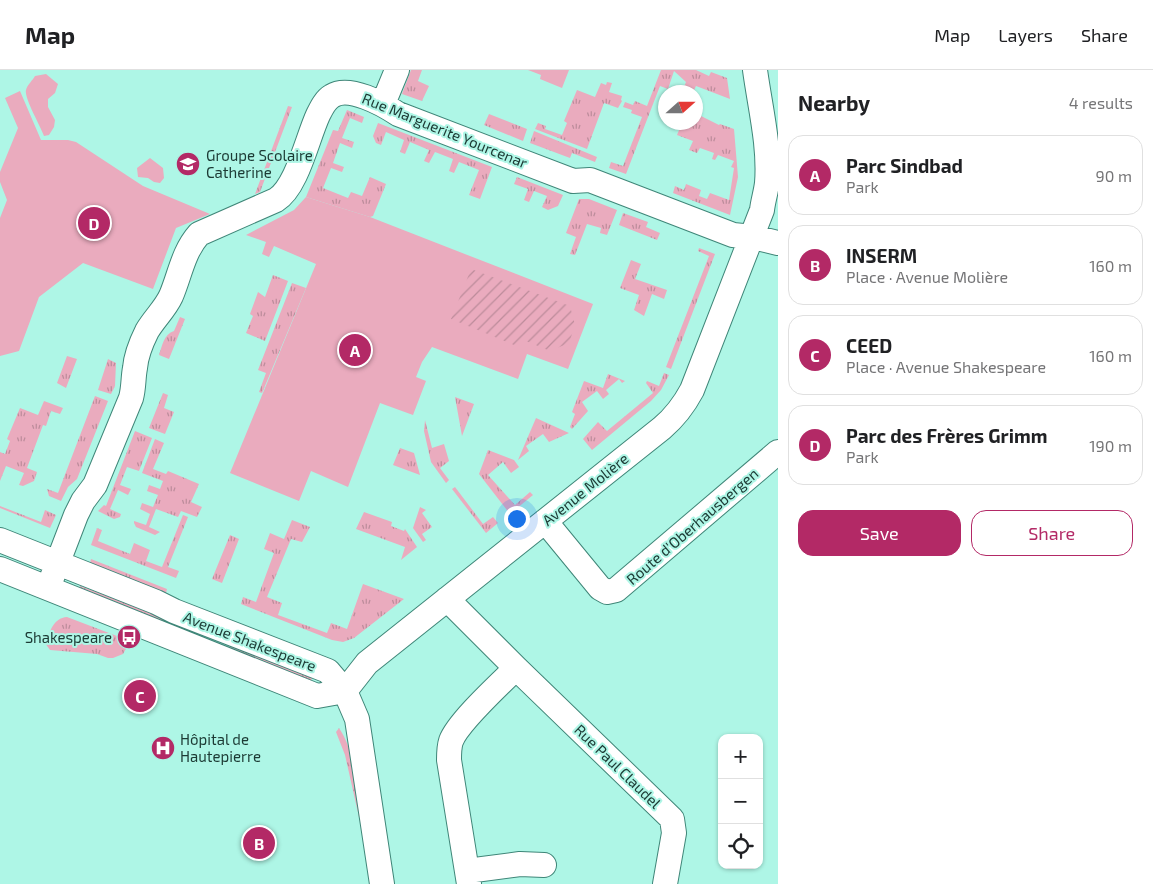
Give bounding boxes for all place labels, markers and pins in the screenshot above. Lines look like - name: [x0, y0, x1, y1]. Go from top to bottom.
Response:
- place label: Groupe Scolaire Catherine: [206, 146, 313, 181]
- school or university icon: Groupe Scolaire Catherine: [175, 151, 201, 177]
- pin: D: [78, 204, 110, 242]
- pin: A: [339, 331, 371, 369]
- bus stop icon: Shakespeare: [116, 624, 142, 650]
- place label: Shakespeare: [25, 628, 112, 646]
- pin: C: [124, 677, 156, 715]
- place label: Hôpital de Hautepierre: [180, 730, 261, 765]
- hospital icon: Hôpital de Hautepierre: [150, 735, 176, 761]
- pin: B: [243, 824, 275, 862]

